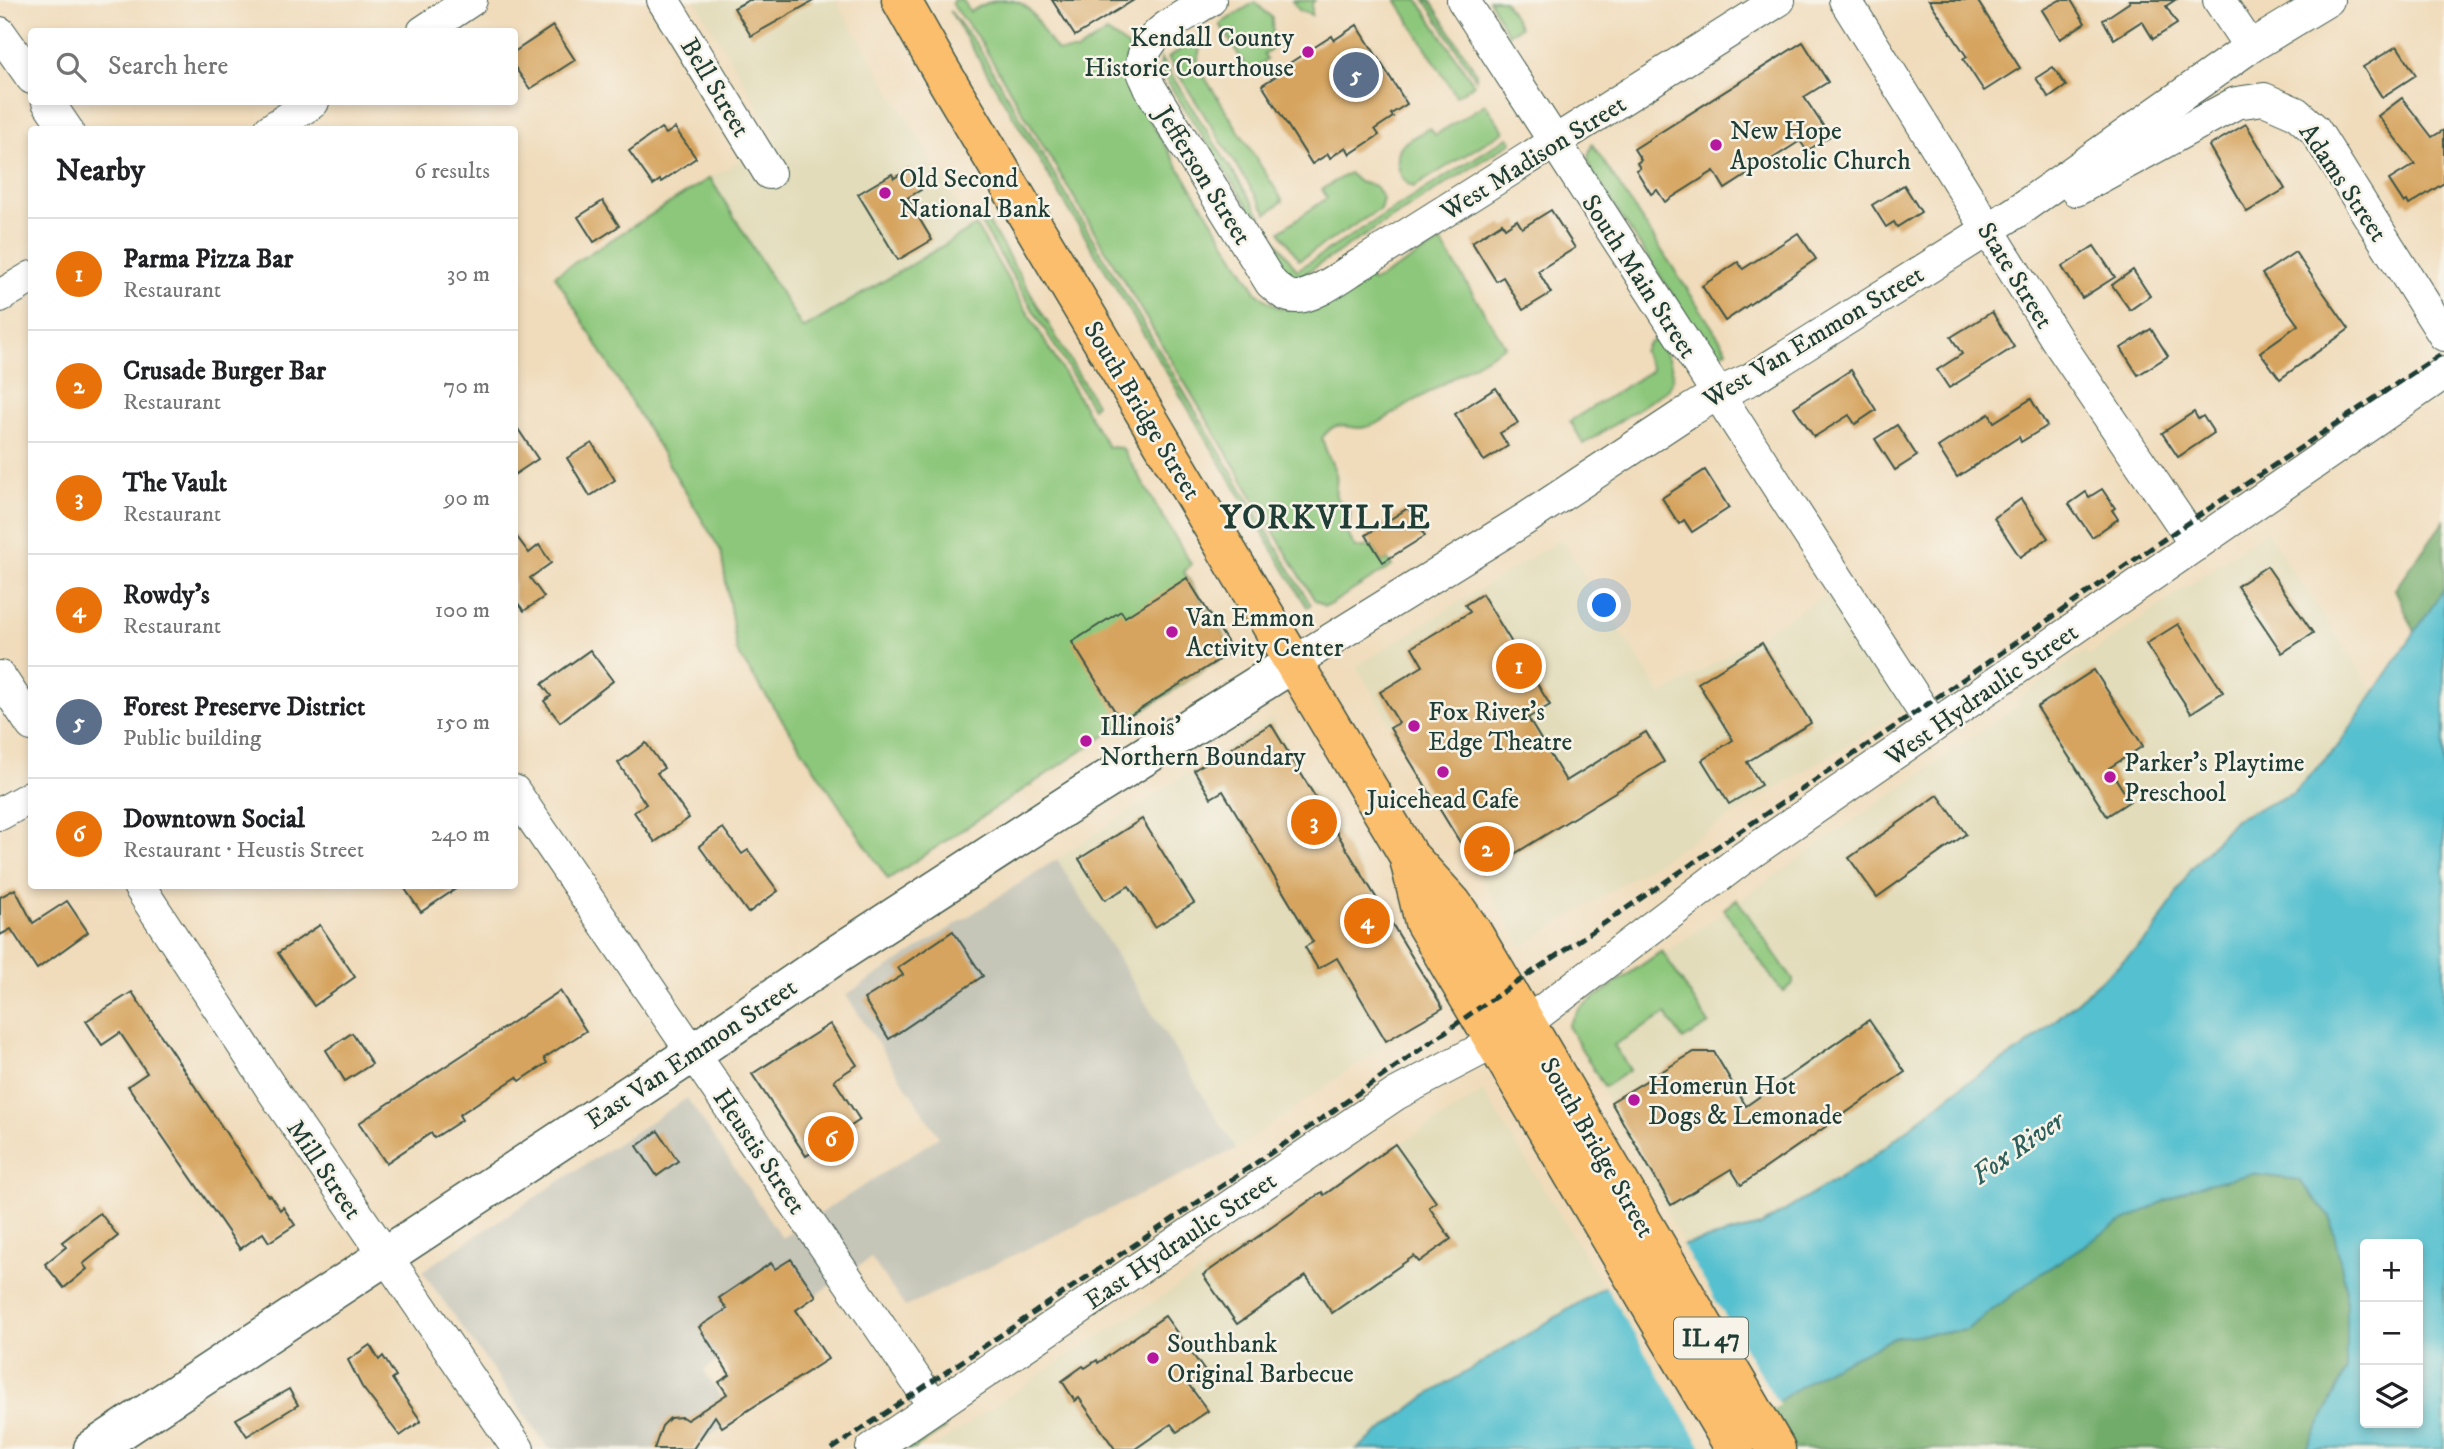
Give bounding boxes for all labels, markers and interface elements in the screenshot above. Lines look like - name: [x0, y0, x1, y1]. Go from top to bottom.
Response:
- place label: Kendall County Historic Courthouse: [1084, 22, 1295, 85]
- search box: [28, 28, 518, 105]
- street label: Bell Street: [672, 32, 757, 143]
- marker: Kendall County Historic Courthouse: [1300, 44, 1316, 60]
- icon: search: [52, 48, 90, 86]
- pin: 5: [1333, 49, 1379, 101]
- text: Search here: [108, 50, 228, 83]
- street label: West Madison Street: [1434, 88, 1633, 229]
- street label: Jefferson Street: [1146, 99, 1258, 251]
- place label: New Hope Apostolic Church: [1730, 115, 1911, 178]
- street label: Adams Street: [2291, 117, 2394, 248]
- marker: New Hope Apostolic Church: [1708, 137, 1724, 153]
- text: Nearby: [56, 153, 145, 190]
- text: 6 results: [414, 157, 490, 186]
- place label: Old Second National Bank: [899, 163, 1051, 226]
- marker: Old Second National Bank: [877, 185, 893, 201]
- street label: South Main Street: [1574, 189, 1704, 365]
- street label: State Street: [1969, 217, 2060, 335]
- text: Parma Pizza Bar: [123, 243, 293, 276]
- street label: West Van Emmon Street: [1697, 258, 1930, 417]
- text: 1: [75, 260, 83, 289]
- text: 30 m: [447, 260, 490, 289]
- text: Restaurant: [123, 276, 221, 305]
- street label: South Bridge Street: [1075, 315, 1208, 506]
- text: Crusade Burger Bar: [123, 355, 326, 388]
- text: 2: [73, 372, 85, 401]
- text: 70 m: [443, 372, 490, 401]
- text: Restaurant: [123, 388, 221, 417]
- text: The Vault: [123, 467, 227, 500]
- text: 3: [75, 484, 83, 513]
- text: 90 m: [444, 484, 490, 513]
- district label: YORKVILLE: [1219, 498, 1432, 539]
- text: Restaurant: [123, 500, 221, 529]
- text: Rowdy's: [123, 579, 210, 612]
- your location: [1587, 588, 1621, 622]
- text: 4: [72, 596, 86, 625]
- text: 100 m: [435, 596, 490, 625]
- place label: Van Emmon Activity Center: [1185, 602, 1344, 665]
- text: Restaurant: [123, 612, 221, 641]
- street label: West Hydraulic Street: [1878, 616, 2085, 775]
- marker: Van Emmon Activity Center: [1164, 624, 1180, 640]
- pin: 1: [1496, 640, 1542, 692]
- text: Forest Preserve District: [123, 691, 365, 724]
- place label: Fox River's Edge Theatre: [1428, 696, 1572, 759]
- text: 5: [73, 708, 85, 737]
- text: 150 m: [436, 708, 490, 737]
- place label: Illinois' Northern Boundary: [1100, 711, 1306, 774]
- marker: Fox River's Edge Theatre: [1406, 718, 1422, 734]
- text: Public building: [123, 724, 261, 753]
- marker: Illinois' Northern Boundary: [1078, 733, 1094, 749]
- place label: Parker's Playtime Preschool: [2124, 747, 2305, 810]
- marker: Juicehead Cafe: [1435, 764, 1451, 780]
- marker: Parker's Playtime Preschool: [2102, 769, 2118, 785]
- place label: Juicehead Cafe: [1365, 784, 1519, 817]
- pin: 3: [1291, 796, 1337, 848]
- text: Downtown Social: [123, 803, 305, 836]
- text: 6: [73, 820, 85, 849]
- text: 240 m: [431, 820, 490, 849]
- pin: 2: [1464, 823, 1510, 875]
- text: Restaurant · Heustis Street: [123, 836, 364, 865]
- pin: 4: [1344, 895, 1390, 947]
- street label: East Van Emmon Street: [580, 971, 804, 1137]
- street label: South Bridge Street: [1532, 1052, 1662, 1244]
- place label: Homerun Hot Dogs & Lemonade: [1648, 1070, 1842, 1133]
- street label: Heustis Street: [705, 1083, 813, 1221]
- marker: Homerun Hot Dogs & Lemonade: [1626, 1092, 1642, 1108]
- water label: Fox River: [1965, 1102, 2073, 1193]
- pin: 6: [808, 1113, 854, 1165]
- street label: Mill Street: [278, 1114, 369, 1226]
- street label: East Hydraulic Street: [1079, 1165, 1283, 1318]
- map controls: [2360, 1239, 2423, 1428]
- button: +: [2360, 1239, 2423, 1302]
- button: −: [2360, 1302, 2423, 1365]
- road number: IL 47: [1674, 1318, 1748, 1358]
- place label: Southbank Original Barbecue: [1167, 1328, 1354, 1391]
- marker: Southbank Original Barbecue: [1145, 1350, 1161, 1366]
- button: layers: [2360, 1365, 2423, 1428]

